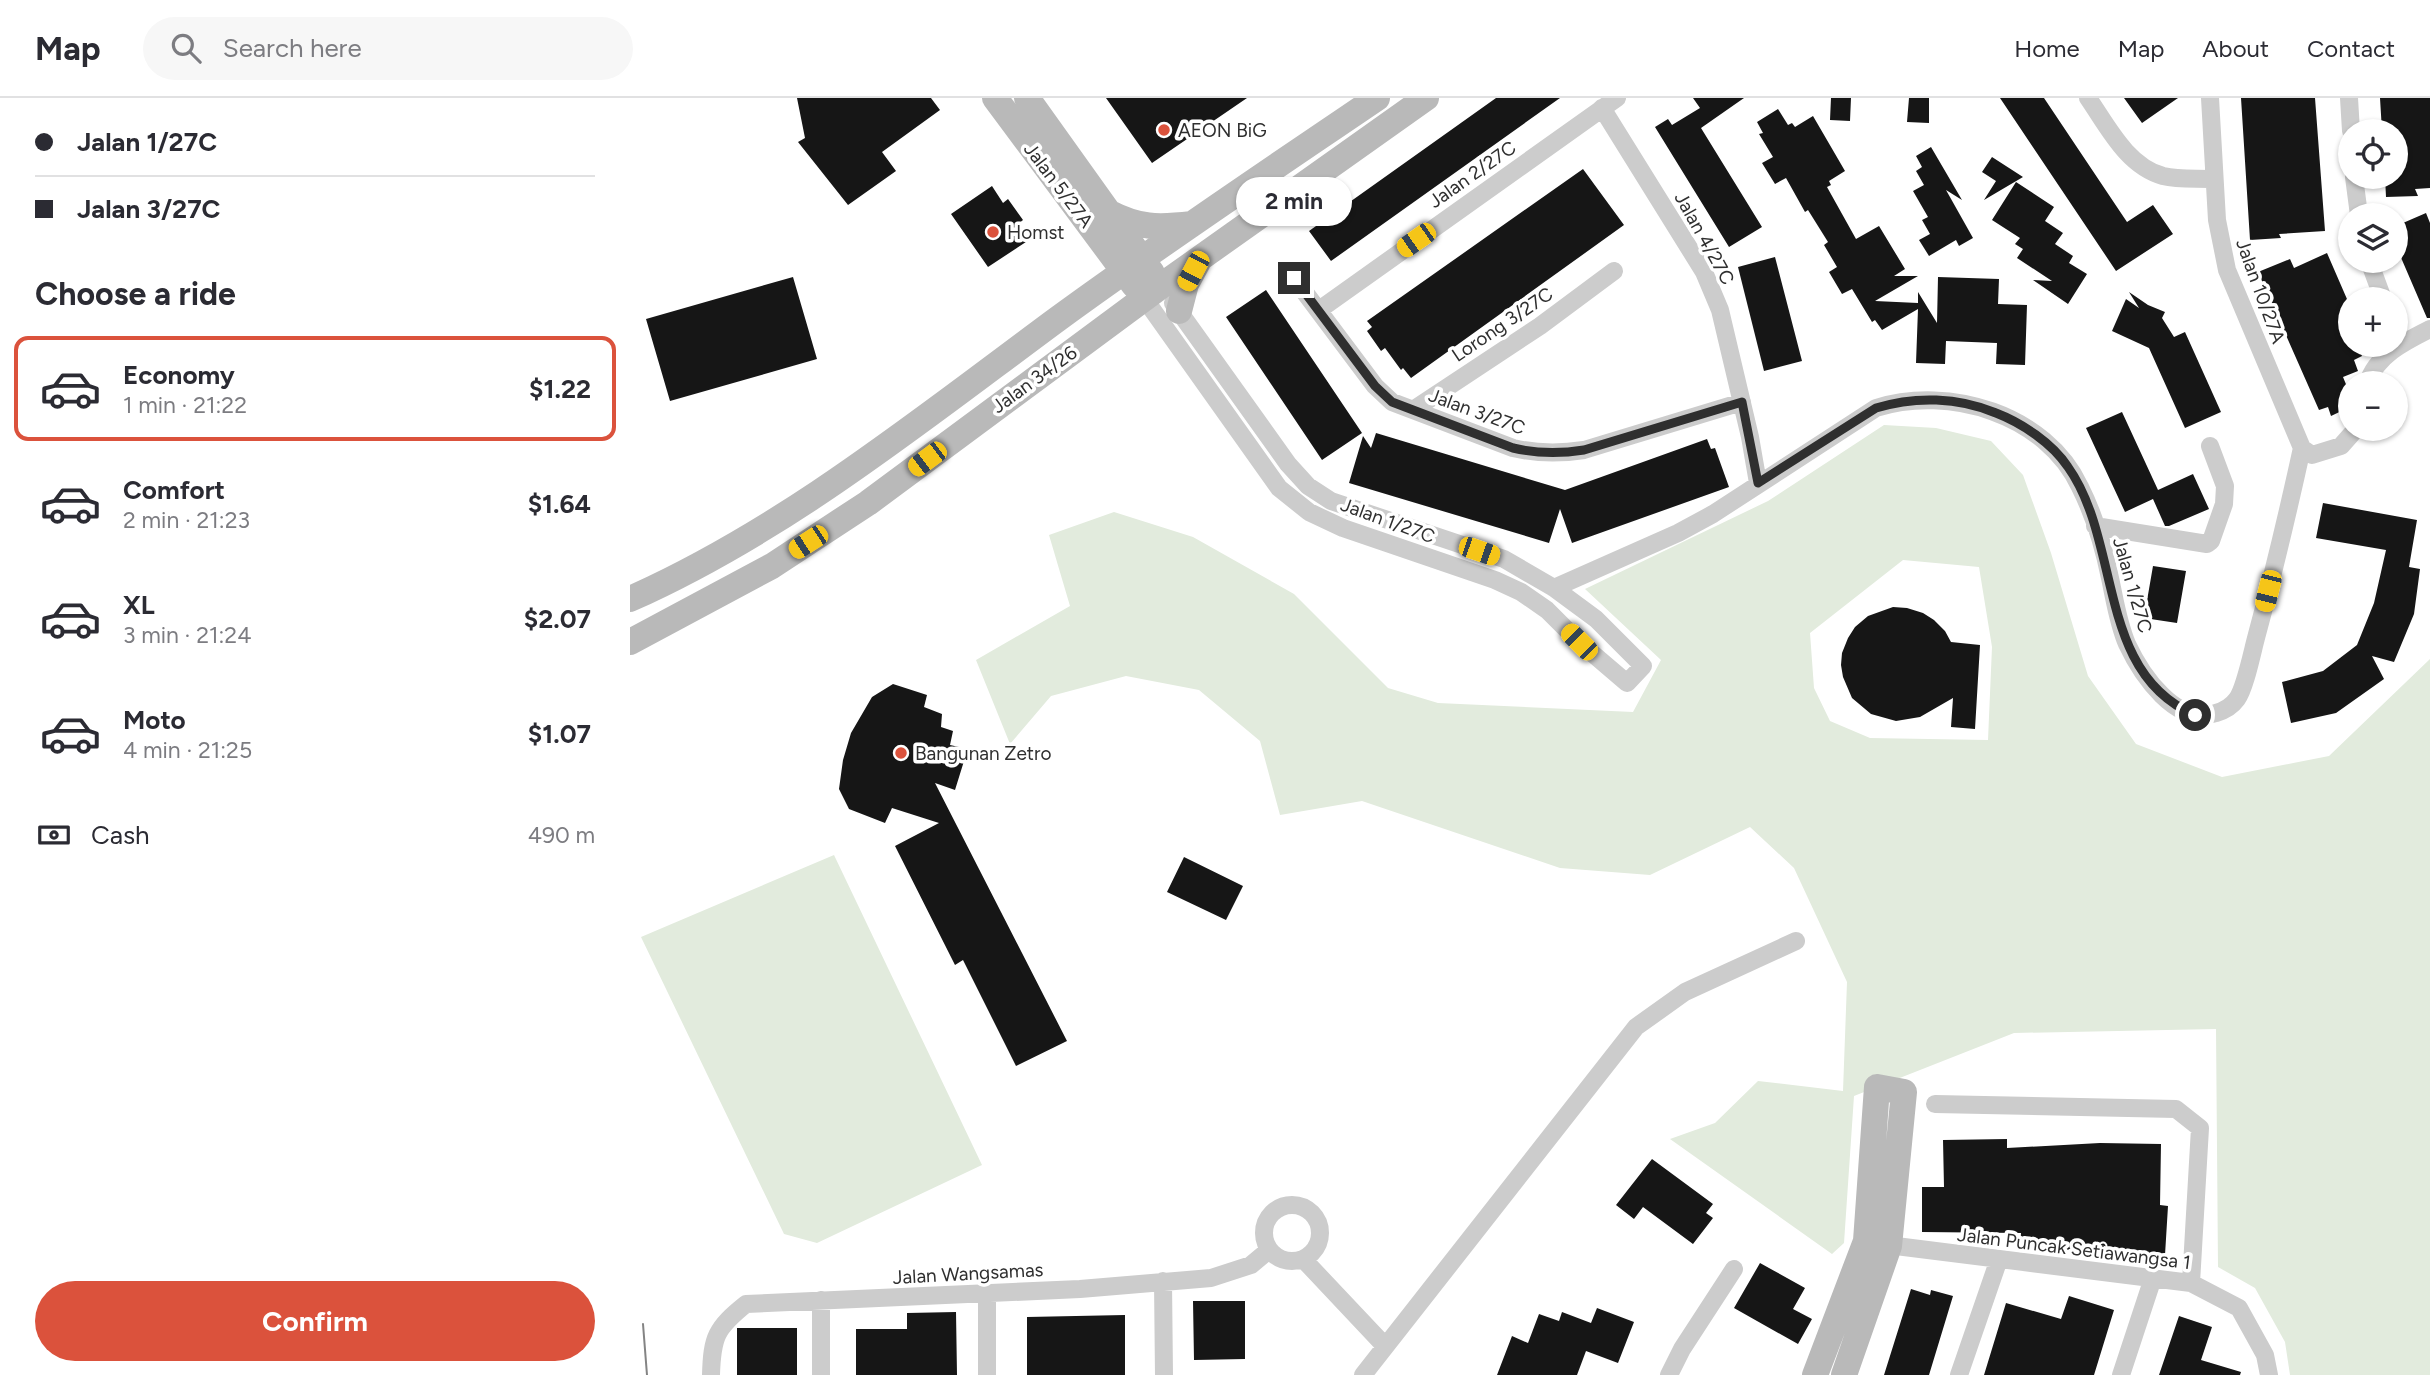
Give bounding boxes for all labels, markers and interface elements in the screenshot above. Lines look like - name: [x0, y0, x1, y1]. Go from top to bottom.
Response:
- search box: [143, 17, 633, 80]
- text: Map: [35, 29, 101, 68]
- icon: search: [167, 29, 205, 67]
- text: Search here: [223, 32, 362, 64]
- text: Home: [2014, 34, 2080, 63]
- text: Map: [2118, 34, 2164, 63]
- text: About: [2202, 34, 2269, 63]
- text: Contact: [2307, 34, 2395, 63]
- place label: AEON BiG: [1178, 119, 1267, 142]
- map controls: [2338, 119, 2408, 441]
- button: locate: [2338, 119, 2408, 189]
- marker: AEON BiG: [1156, 122, 1172, 138]
- text: Jalan 1/27C: [77, 126, 217, 158]
- street label: Jalan 2/27C: [1424, 136, 1521, 213]
- street label: Jalan 5/27A: [1019, 138, 1098, 233]
- callout: 2 min: [1236, 176, 1352, 226]
- text: 2 min: [1265, 187, 1323, 215]
- street label: Jalan 4/27C: [1670, 188, 1740, 289]
- text: Jalan 3/27C: [77, 193, 220, 225]
- button: layers: [2338, 203, 2408, 273]
- car: [1393, 219, 1440, 261]
- place label: Homst: [1007, 221, 1065, 244]
- marker: Homst: [985, 224, 1001, 240]
- street label: Jalan 10/27A: [2231, 236, 2290, 347]
- car: [1174, 248, 1213, 294]
- route end: [1278, 262, 1310, 294]
- text: Choose a ride: [35, 275, 236, 313]
- street label: Lorong 3/27C: [1447, 282, 1557, 367]
- button: +: [2338, 287, 2408, 357]
- street label: Jalan 34/26: [987, 341, 1082, 418]
- icon: car: [39, 357, 102, 420]
- text: Economy: [123, 359, 235, 391]
- button: −: [2338, 371, 2408, 441]
- text: $1.22: [529, 373, 591, 405]
- street label: Jalan 3/27C: [1425, 383, 1528, 440]
- text: 1 min · 21:22: [123, 391, 247, 419]
- car: [904, 438, 951, 480]
- icon: car: [39, 472, 102, 535]
- text: Comfort: [123, 474, 225, 506]
- text: $1.64: [528, 488, 591, 520]
- street label: Jalan 1/27C: [1338, 493, 1438, 548]
- text: 2 min · 21:23: [123, 506, 250, 534]
- car: [785, 522, 832, 562]
- car: [1456, 534, 1503, 568]
- street label: Jalan 1/27C: [2108, 535, 2157, 636]
- car: [2253, 568, 2284, 614]
- icon: car: [39, 587, 102, 650]
- text: XL: [123, 589, 155, 621]
- text: $2.07: [524, 603, 591, 635]
- car: [1557, 620, 1602, 664]
- text: 3 min · 21:24: [123, 621, 251, 649]
- route start: [2179, 699, 2211, 731]
- icon: car: [39, 702, 102, 765]
- text: Moto: [123, 704, 186, 736]
- text: $1.07: [528, 718, 591, 750]
- text: 4 min · 21:25: [123, 736, 252, 764]
- place label: Bangunan Zetro: [915, 742, 1051, 765]
- marker: Bangunan Zetro: [893, 745, 909, 761]
- icon: cash: [35, 816, 73, 854]
- text: Cash: [91, 819, 150, 851]
- text: 490 m: [528, 821, 595, 849]
- street label: Jalan Puncak Setiawangsa 1: [1956, 1223, 2192, 1274]
- street label: Jalan Wangsamas: [892, 1258, 1044, 1289]
- button: Confirm: [35, 1281, 595, 1361]

